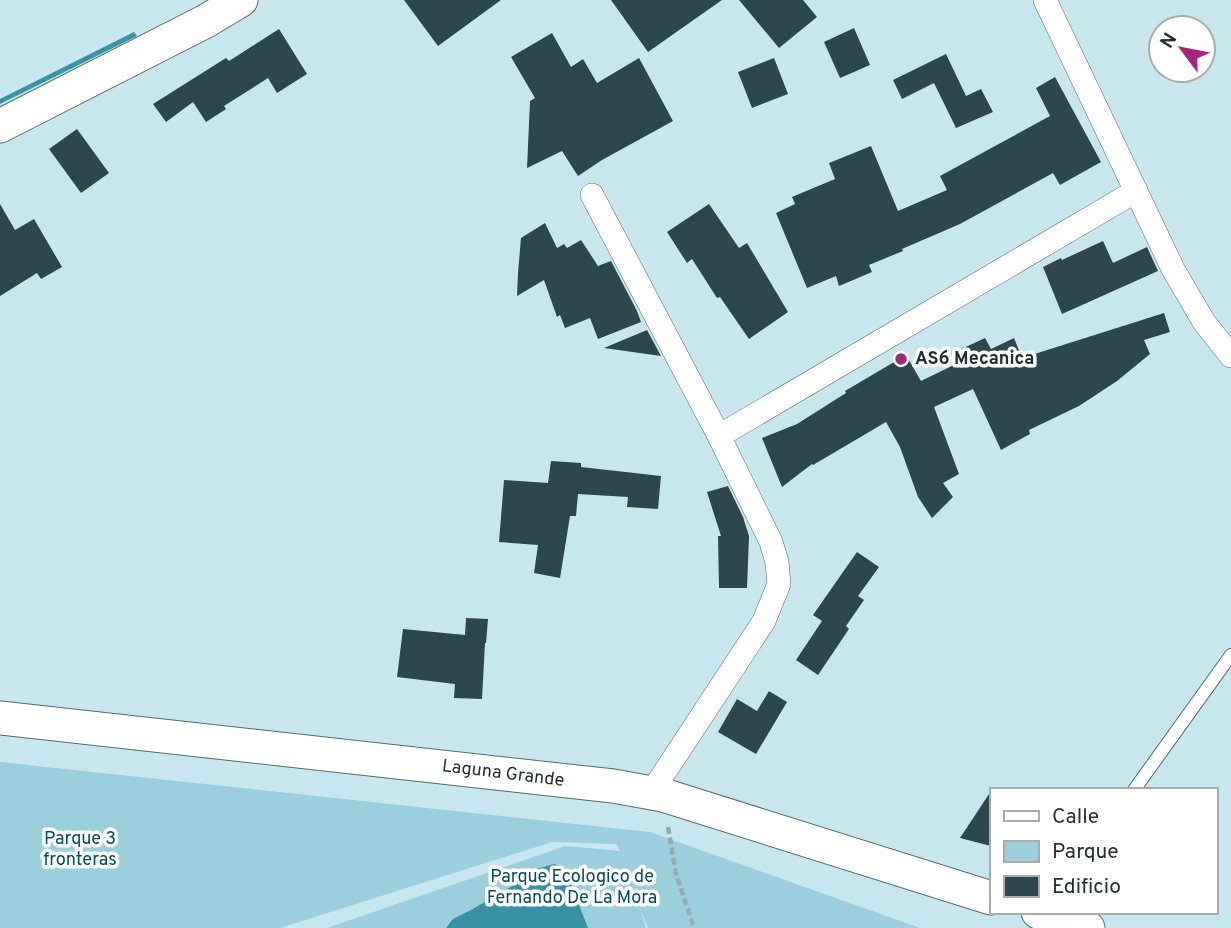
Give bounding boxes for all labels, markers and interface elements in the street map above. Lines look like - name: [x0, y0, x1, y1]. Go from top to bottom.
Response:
- north arrow: [1147, 14, 1217, 84]
- text: N: [1155, 29, 1183, 53]
- place label: AS6 Mecanica: [915, 348, 1034, 371]
- marker: AS6 Mecanica: [893, 351, 909, 367]
- street label: Laguna Grande: [441, 755, 565, 793]
- legend: [990, 788, 1217, 914]
- text: Calle: [1052, 804, 1099, 831]
- park label: Parque 3 fronteras: [43, 828, 117, 872]
- text: Parque: [1052, 839, 1119, 866]
- park label: Parque Ecologico de Fernando De La Mora: [487, 866, 657, 910]
- text: Edificio: [1052, 874, 1121, 901]

